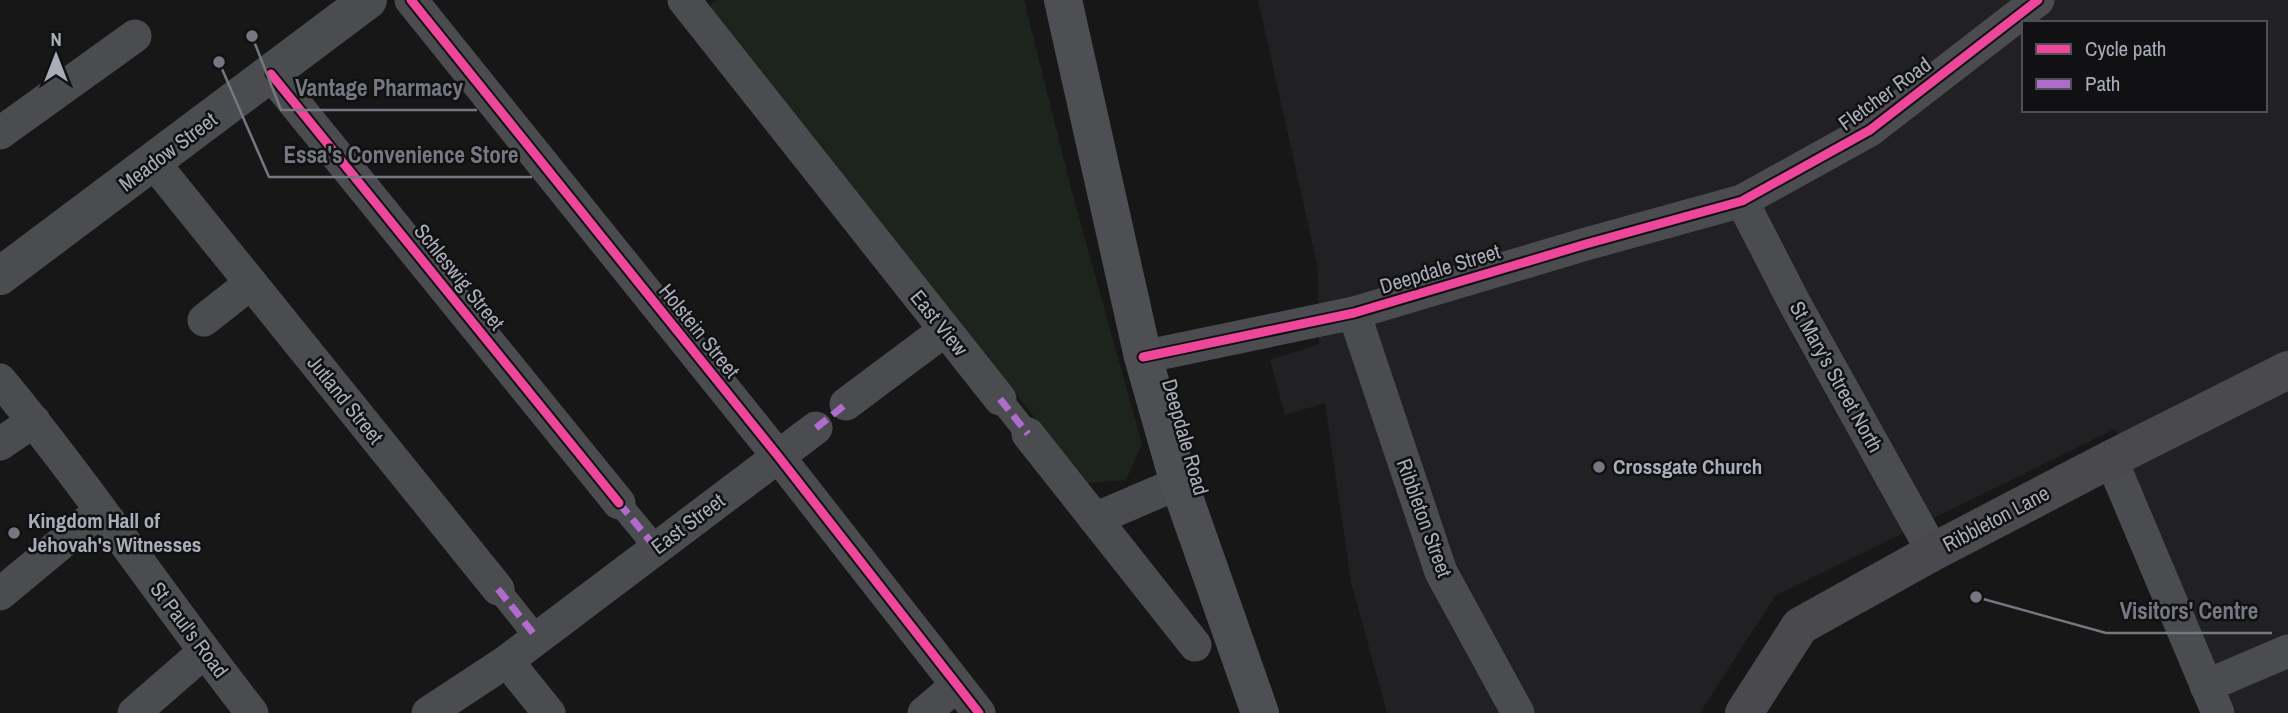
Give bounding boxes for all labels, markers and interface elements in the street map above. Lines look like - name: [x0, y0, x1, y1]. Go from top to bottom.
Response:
- north arrow: [21, 21, 91, 91]
- legend: [2022, 21, 2267, 112]
- text: N: [50, 26, 62, 52]
- text: Cycle path: [2085, 34, 2166, 63]
- street label: Fletcher Road: [1832, 50, 1937, 137]
- callout: Vantage Pharmacy: [281, 66, 477, 110]
- text: Path: [2085, 69, 2120, 98]
- text: Vantage Pharmacy: [295, 72, 463, 103]
- street label: Meadow Street: [113, 105, 223, 198]
- callout: Essa's Convenience Store: [269, 133, 532, 177]
- text: Essa's Convenience Store: [283, 139, 519, 170]
- street label: Schleswig Street: [407, 217, 511, 336]
- street label: Deepdale Street: [1376, 236, 1504, 301]
- street label: Holstein Street: [652, 277, 747, 384]
- street label: East View: [904, 284, 975, 362]
- street label: St Mary's Street North: [1783, 296, 1890, 458]
- street label: Jutland Street: [301, 349, 390, 450]
- street label: Deepdale Road: [1155, 375, 1216, 498]
- place label: Crossgate Church: [1613, 452, 1762, 481]
- street label: Ribbleton Street: [1390, 454, 1459, 581]
- marker: Crossgate Church: [1591, 459, 1607, 475]
- street label: Ribbleton Lane: [1937, 478, 2054, 559]
- street label: East Street: [645, 486, 731, 561]
- place label: Kingdom Hall of Jehovah's Witnesses: [28, 506, 201, 559]
- marker: Kingdom Hall of Jehovah's Witnesses: [6, 525, 22, 541]
- street label: St Paul's Road: [144, 576, 235, 684]
- callout: Visitors' Centre: [2106, 589, 2272, 633]
- text: Visitors' Centre: [2120, 595, 2258, 626]

